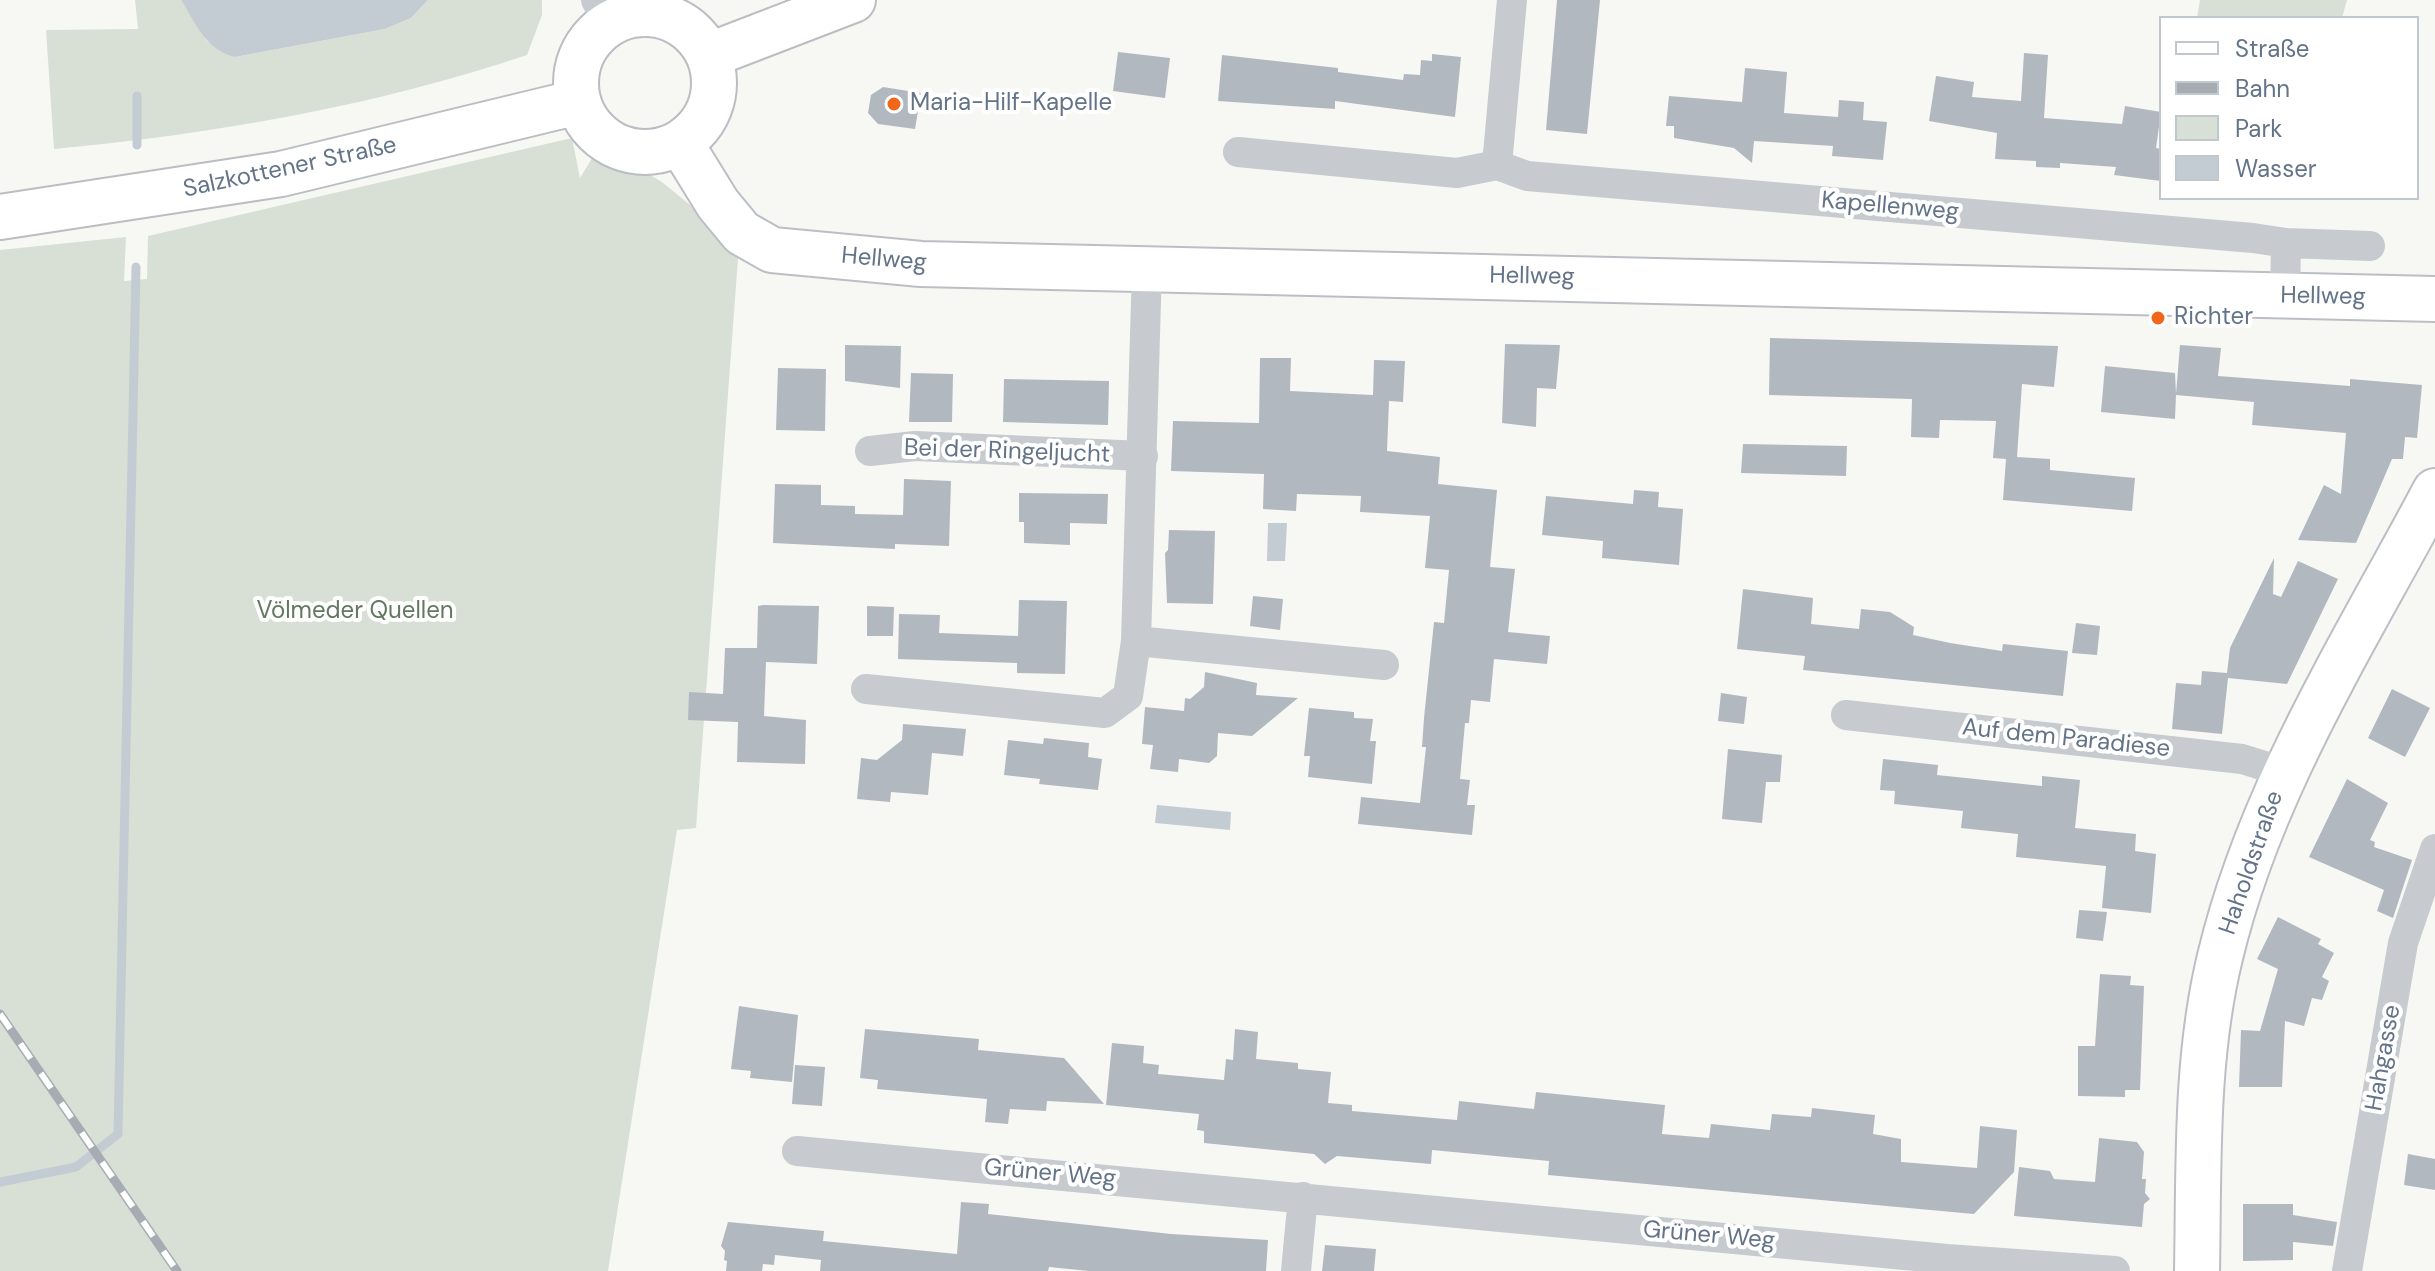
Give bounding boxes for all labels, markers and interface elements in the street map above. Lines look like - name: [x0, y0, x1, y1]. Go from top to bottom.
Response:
- legend: [2159, 16, 2419, 200]
- text: Straße: [2235, 33, 2309, 64]
- text: Bahn: [2235, 73, 2290, 104]
- place label: Maria-Hilf-Kapelle: [910, 90, 1112, 118]
- marker: Maria-Hilf-Kapelle: [885, 95, 903, 113]
- text: Park: [2235, 113, 2282, 144]
- street label: Salzkottener Straße: [181, 131, 399, 205]
- text: Wasser: [2235, 153, 2317, 184]
- street label: Kapellenweg: [1820, 187, 1960, 227]
- street label: Hellweg: [840, 242, 928, 278]
- street label: Hellweg: [1489, 262, 1575, 292]
- street label: Hellweg: [2280, 282, 2366, 312]
- place label: Richter: [2174, 304, 2253, 332]
- marker: Richter: [2149, 309, 2167, 327]
- street label: Bei der Ringeljucht: [903, 434, 1111, 470]
- park label: Völmeder Quellen: [256, 598, 454, 626]
- street label: Auf dem Paradiese: [1961, 714, 2171, 764]
- street label: Haholdstraße: [2214, 787, 2290, 939]
- street label: Hahgasse: [2360, 1003, 2408, 1113]
- street label: Grüner Weg: [983, 1154, 1117, 1194]
- street label: Grüner Weg: [1642, 1216, 1776, 1256]

